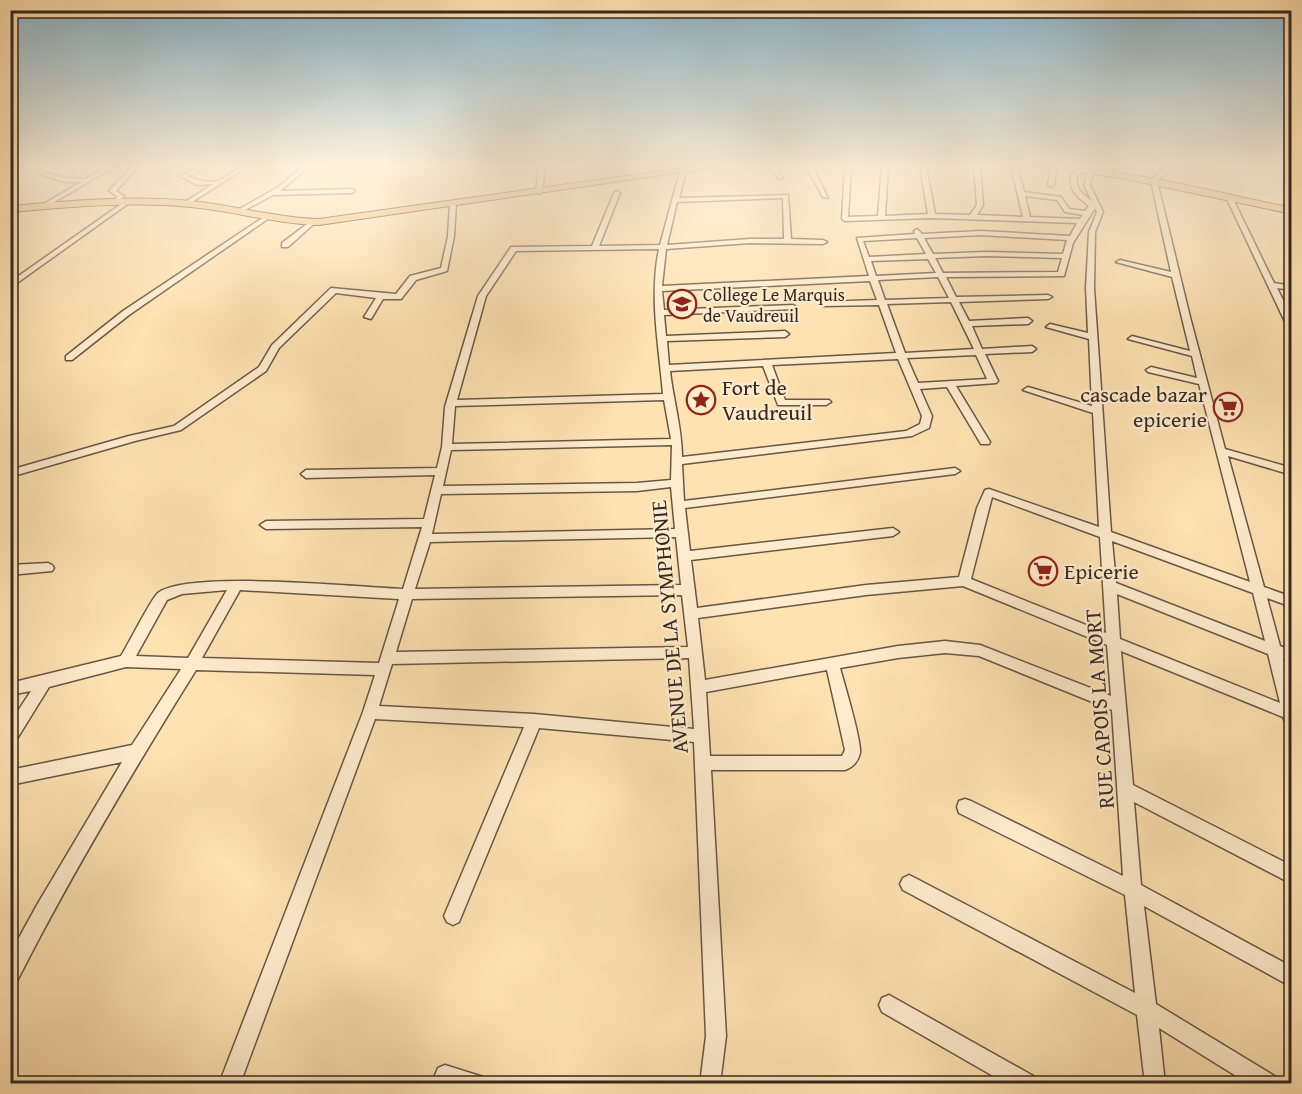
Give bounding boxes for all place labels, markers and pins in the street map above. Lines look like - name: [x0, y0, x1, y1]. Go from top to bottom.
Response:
- place label: College Le Marquis de Vaudreuil: [703, 281, 845, 329]
- school or university icon: College Le Marquis de Vaudreuil: [666, 288, 698, 320]
- place label: Fort de Vaudreuil: [722, 371, 812, 428]
- place label: cascade bazar epicerie: [1080, 378, 1207, 435]
- place icon: Fort de Vaudreuil: [685, 384, 717, 416]
- supermarket icon: cascade bazar epicerie: [1212, 391, 1244, 423]
- supermarket icon: Epicerie: [1027, 555, 1059, 587]
- place label: Epicerie: [1064, 555, 1139, 587]

